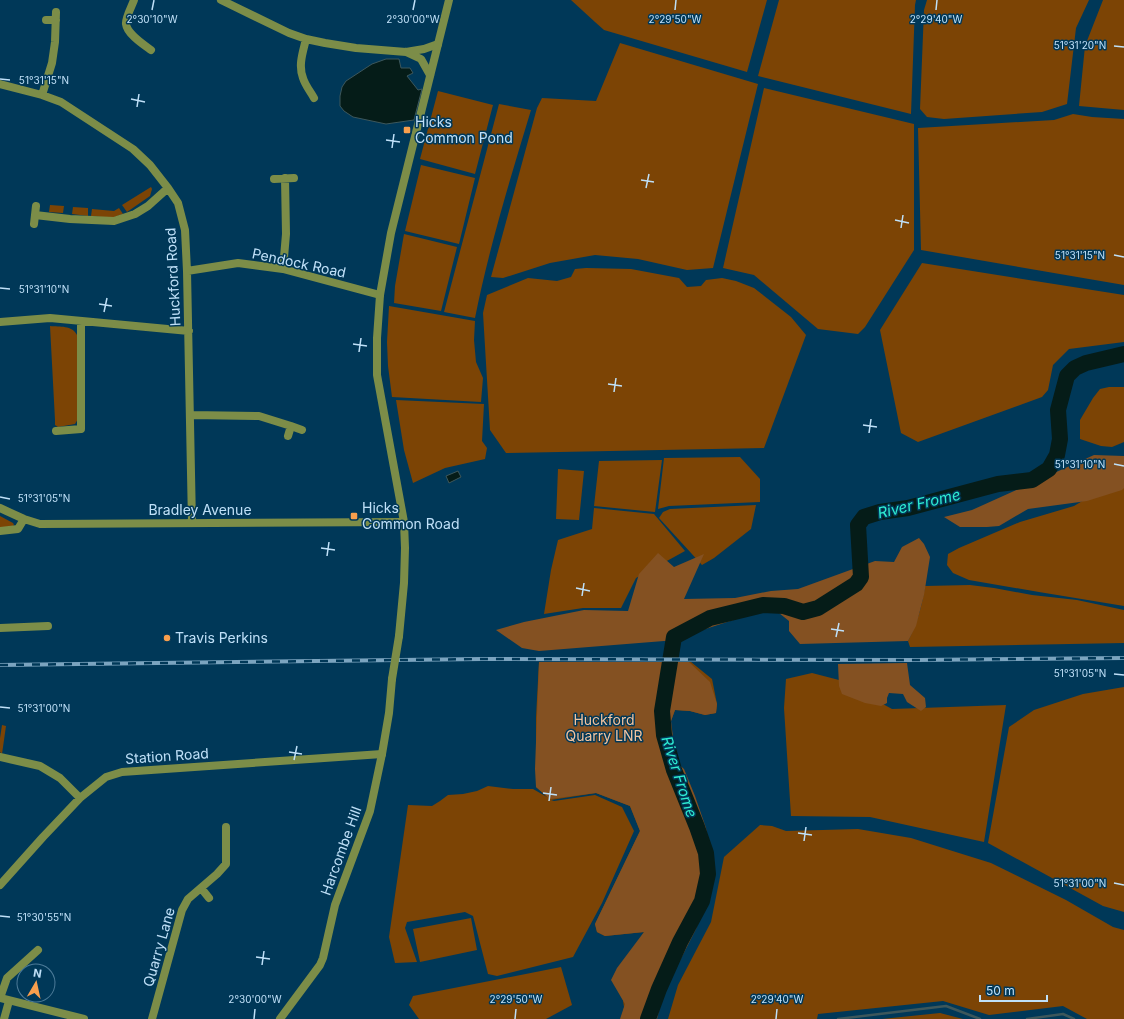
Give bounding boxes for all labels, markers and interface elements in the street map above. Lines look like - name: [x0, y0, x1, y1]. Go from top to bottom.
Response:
- text: 2°30'10"W: [126, 13, 178, 25]
- text: 2°30'00"W: [386, 13, 440, 25]
- text: 2°29'50"W: [649, 13, 702, 25]
- text: 2°29'40"W: [910, 13, 962, 25]
- text: 51°31'20"N: [1054, 39, 1106, 51]
- text: 51°31'15"N: [19, 74, 69, 86]
- place label: Hicks Common Pond: [415, 113, 513, 146]
- marker: Hicks Common Pond: [402, 125, 412, 135]
- street label: Huckford Road: [161, 227, 184, 327]
- street label: Pendock Road: [251, 244, 348, 281]
- text: 51°31'15"N: [1055, 249, 1105, 261]
- text: 51°31'10"N: [19, 283, 69, 295]
- text: 51°31'10"N: [1055, 458, 1105, 470]
- water label: River Frome: [876, 485, 962, 522]
- text: 51°31'05"N: [18, 492, 70, 504]
- place label: Hicks Common Road: [362, 499, 460, 532]
- street label: Bradley Avenue: [148, 501, 252, 518]
- marker: Hicks Common Road: [349, 511, 359, 521]
- place label: Travis Perkins: [175, 629, 268, 646]
- marker: Travis Perkins: [162, 633, 172, 643]
- text: 51°31'05"N: [1054, 667, 1106, 679]
- text: 51°31'00"N: [18, 702, 70, 714]
- park label: Huckford Quarry LNR: [565, 711, 643, 744]
- water label: River Frome: [657, 734, 702, 820]
- street label: Station Road: [125, 744, 209, 767]
- street label: Harcombe Hill: [317, 804, 364, 898]
- text: 51°31'00"N: [1054, 877, 1106, 889]
- street label: Quarry Lane: [139, 905, 178, 989]
- text: 51°30'55"N: [17, 911, 71, 923]
- north arrow: [16, 963, 56, 1003]
- text: N: [32, 966, 43, 981]
- scale bar: [980, 977, 1047, 1003]
- text: 50 m: [986, 983, 1015, 998]
- text: 2°30'00"W: [228, 993, 282, 1005]
- text: 2°29'50"W: [490, 993, 543, 1005]
- text: 2°29'40"W: [751, 993, 803, 1005]

